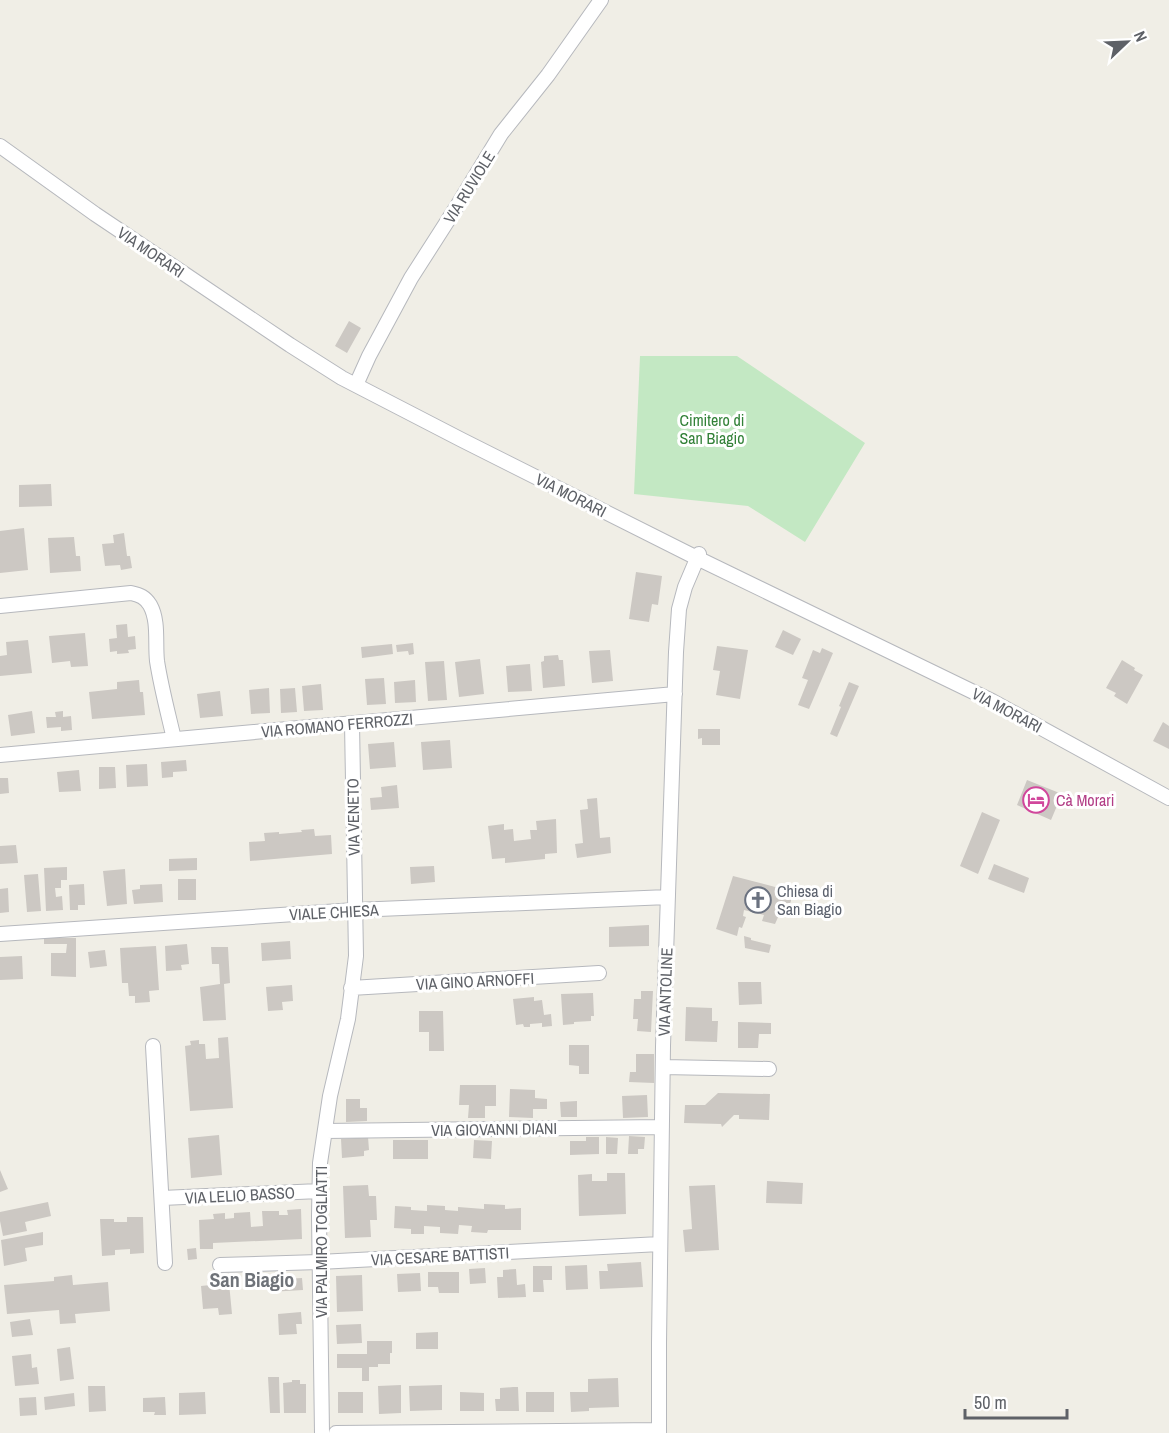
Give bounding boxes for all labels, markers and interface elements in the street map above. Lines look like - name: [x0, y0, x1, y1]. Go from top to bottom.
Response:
- north arrow: [1097, 12, 1157, 72]
- text: N: [1129, 27, 1153, 45]
- street label: VIA RUVIOLE: [438, 147, 500, 227]
- street label: VIA MORARI: [113, 221, 189, 283]
- park label: Cimitero di San Biagio: [680, 409, 744, 449]
- street label: VIA MORARI: [532, 468, 610, 522]
- street label: VIA MORARI: [968, 682, 1046, 738]
- street label: VIA ROMANO FERROZZI: [260, 707, 414, 743]
- street label: VIA VENETO: [341, 778, 365, 856]
- hotel icon: Cà Morari: [1021, 785, 1051, 815]
- place label: Cà Morari: [1056, 789, 1114, 811]
- place label: Chiesa di San Biagio: [777, 880, 842, 920]
- church icon: Chiesa di San Biagio: [743, 885, 773, 915]
- street label: VIALE CHIESA: [289, 899, 380, 925]
- street label: VIA ANTOLINE: [652, 947, 678, 1037]
- street label: VIA GINO ARNOFFI: [415, 967, 535, 995]
- street label: VIA GIOVANNI DIANI: [431, 1117, 557, 1141]
- street label: VIA PALMIRO TOGLIATTI: [310, 1166, 332, 1318]
- street label: VIA LELIO BASSO: [184, 1181, 296, 1209]
- street label: VIA CESARE BATTISTI: [370, 1241, 510, 1271]
- district label: San Biagio: [210, 1266, 294, 1293]
- scale bar: [965, 1382, 1067, 1420]
- text: 50 m: [974, 1390, 1007, 1415]

